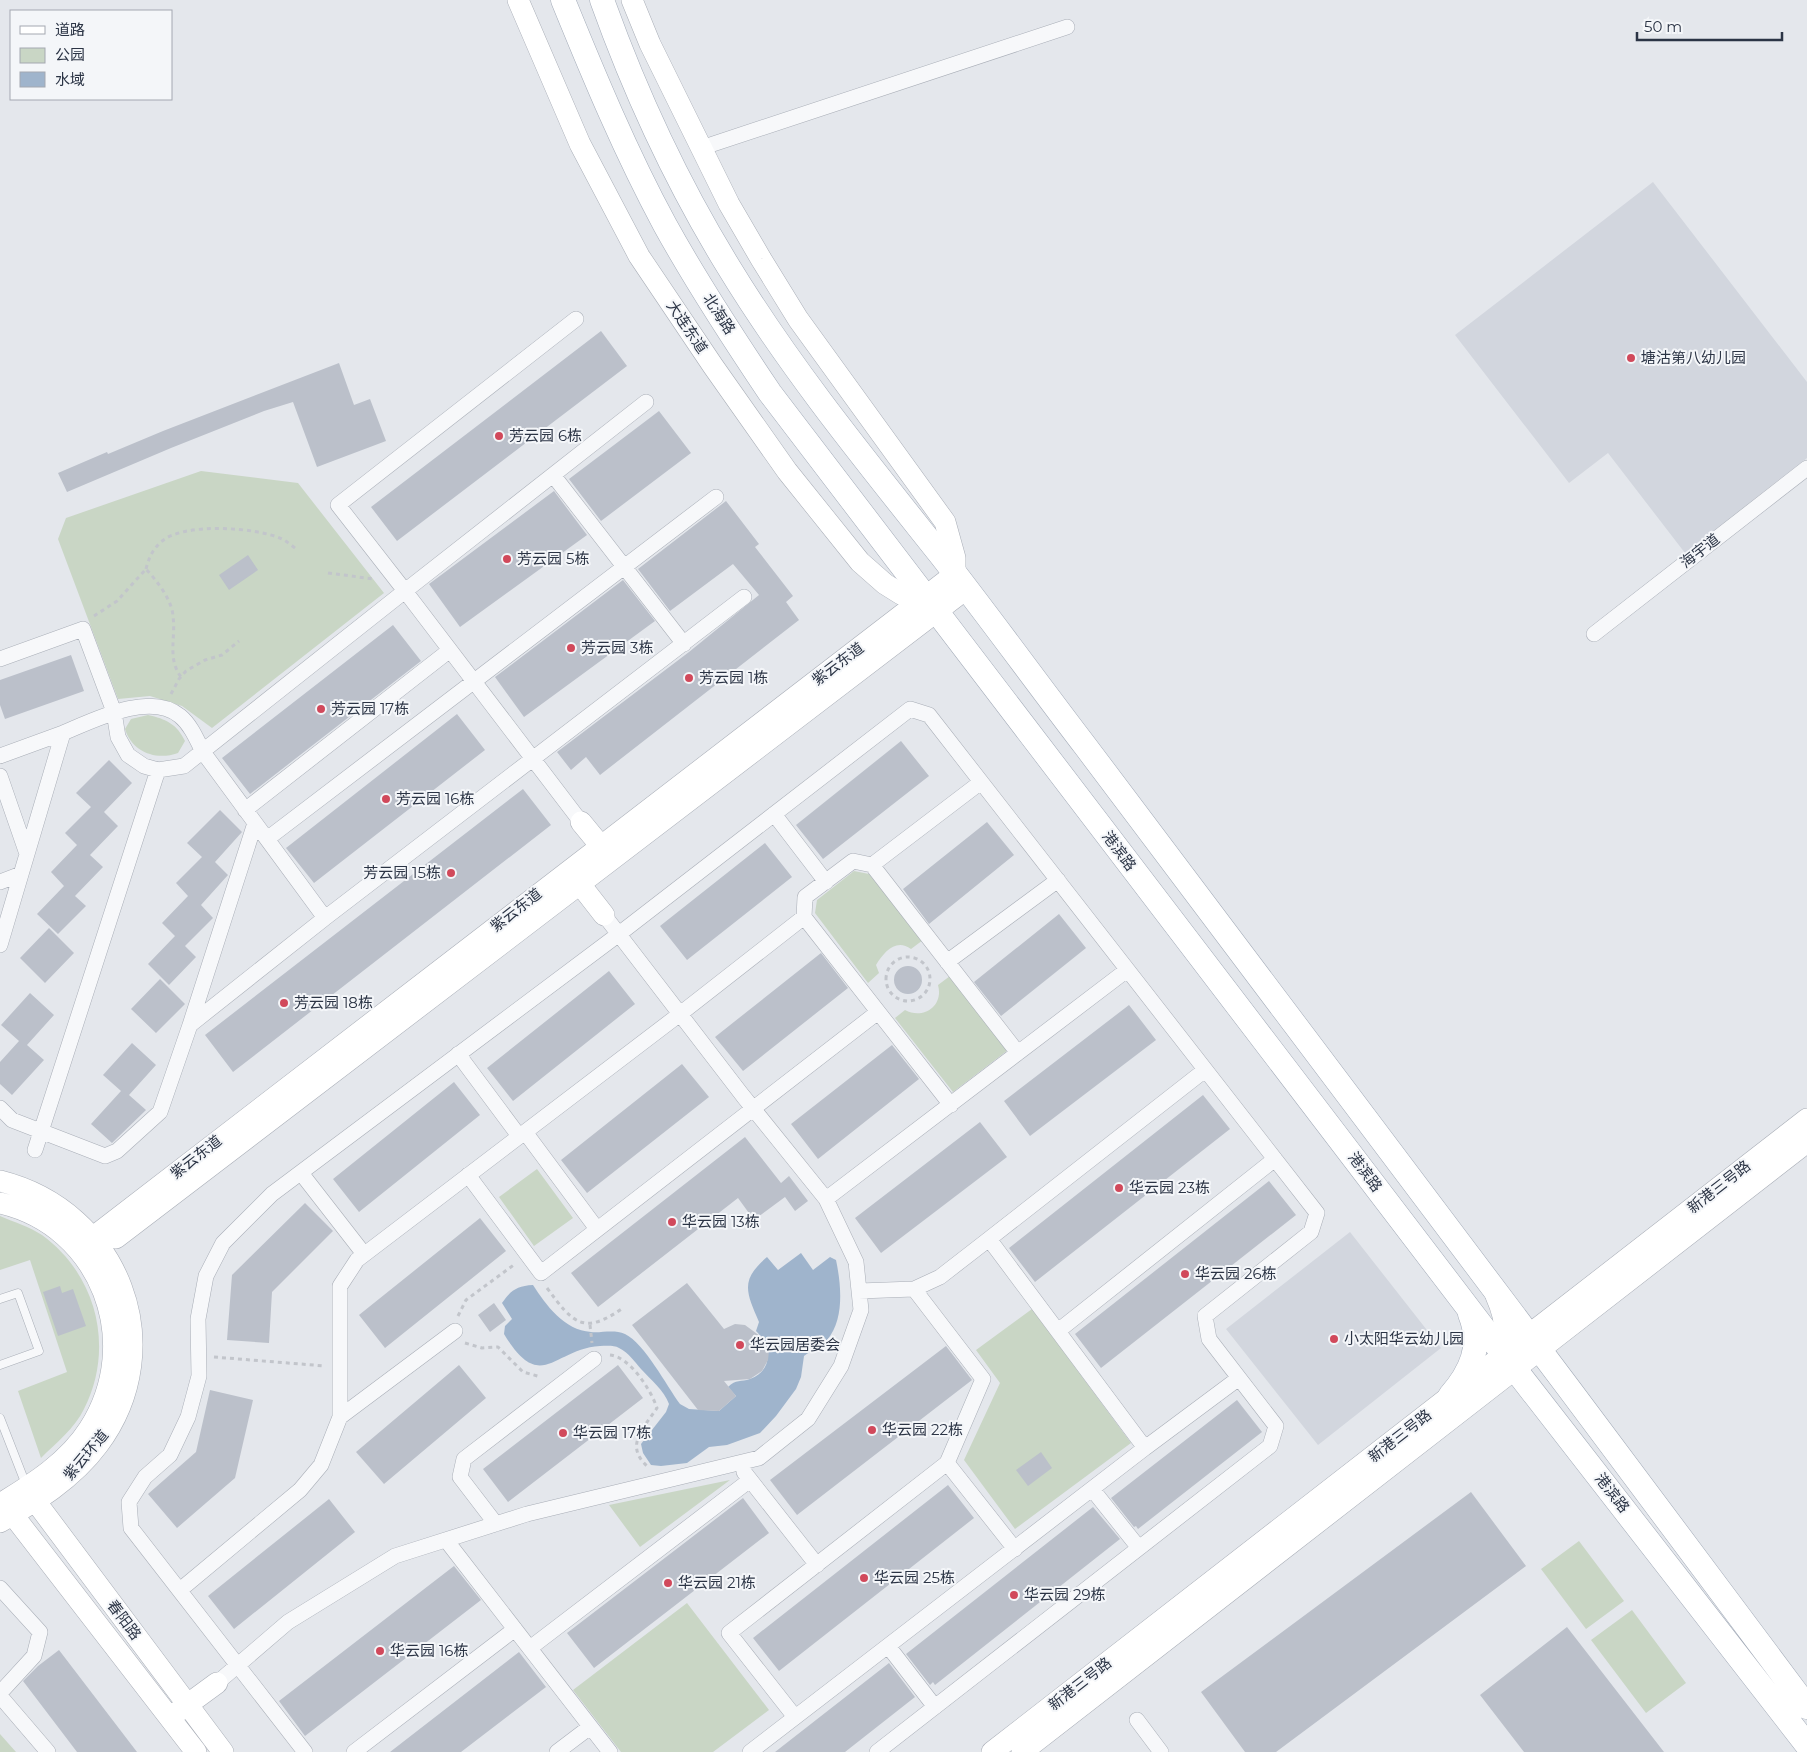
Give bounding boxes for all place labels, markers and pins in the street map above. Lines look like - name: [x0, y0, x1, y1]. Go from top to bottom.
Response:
- place label: 塘沽第八幼儿园: [1641, 348, 1746, 367]
- marker: 塘沽第八幼儿园: [1625, 352, 1637, 364]
- place label: 芳云园 6栋: [509, 426, 582, 445]
- marker: 芳云园 6栋: [493, 430, 505, 442]
- place label: 芳云园 5栋: [517, 549, 589, 568]
- marker: 芳云园 5栋: [501, 553, 513, 565]
- place label: 芳云园 3栋: [581, 638, 653, 657]
- marker: 芳云园 3栋: [565, 642, 577, 654]
- place label: 芳云园 1栋: [699, 668, 768, 687]
- marker: 芳云园 1栋: [683, 672, 695, 684]
- place label: 芳云园 17栋: [331, 699, 409, 718]
- marker: 芳云园 17栋: [315, 703, 327, 715]
- place label: 芳云园 16栋: [396, 789, 474, 808]
- marker: 芳云园 16栋: [380, 793, 392, 805]
- place label: 芳云园 15栋: [363, 863, 441, 882]
- marker: 芳云园 15栋: [445, 867, 457, 879]
- place label: 芳云园 18栋: [294, 993, 373, 1012]
- marker: 芳云园 18栋: [278, 997, 290, 1009]
- place label: 华云园 23栋: [1129, 1178, 1210, 1197]
- marker: 华云园 23栋: [1113, 1182, 1125, 1194]
- place label: 华云园 13栋: [682, 1212, 760, 1231]
- marker: 华云园 13栋: [666, 1216, 678, 1228]
- place label: 华云园 26栋: [1195, 1264, 1277, 1283]
- marker: 华云园 26栋: [1179, 1268, 1191, 1280]
- place label: 小太阳华云幼儿园: [1344, 1329, 1464, 1348]
- marker: 小太阳华云幼儿园: [1328, 1333, 1340, 1345]
- place label: 华云园居委会: [750, 1335, 840, 1354]
- marker: 华云园居委会: [734, 1339, 746, 1351]
- place label: 华云园 22栋: [882, 1420, 963, 1439]
- place label: 华云园 17栋: [573, 1423, 651, 1442]
- marker: 华云园 22栋: [866, 1424, 878, 1436]
- marker: 华云园 17栋: [557, 1427, 569, 1439]
- place label: 华云园 25栋: [874, 1568, 955, 1587]
- marker: 华云园 25栋: [858, 1572, 870, 1584]
- place label: 华云园 21栋: [678, 1573, 756, 1592]
- marker: 华云园 21栋: [662, 1577, 674, 1589]
- place label: 华云园 29栋: [1024, 1585, 1106, 1604]
- marker: 华云园 29栋: [1008, 1589, 1020, 1601]
- place label: 华云园 16栋: [390, 1641, 468, 1660]
- marker: 华云园 16栋: [374, 1645, 386, 1657]

